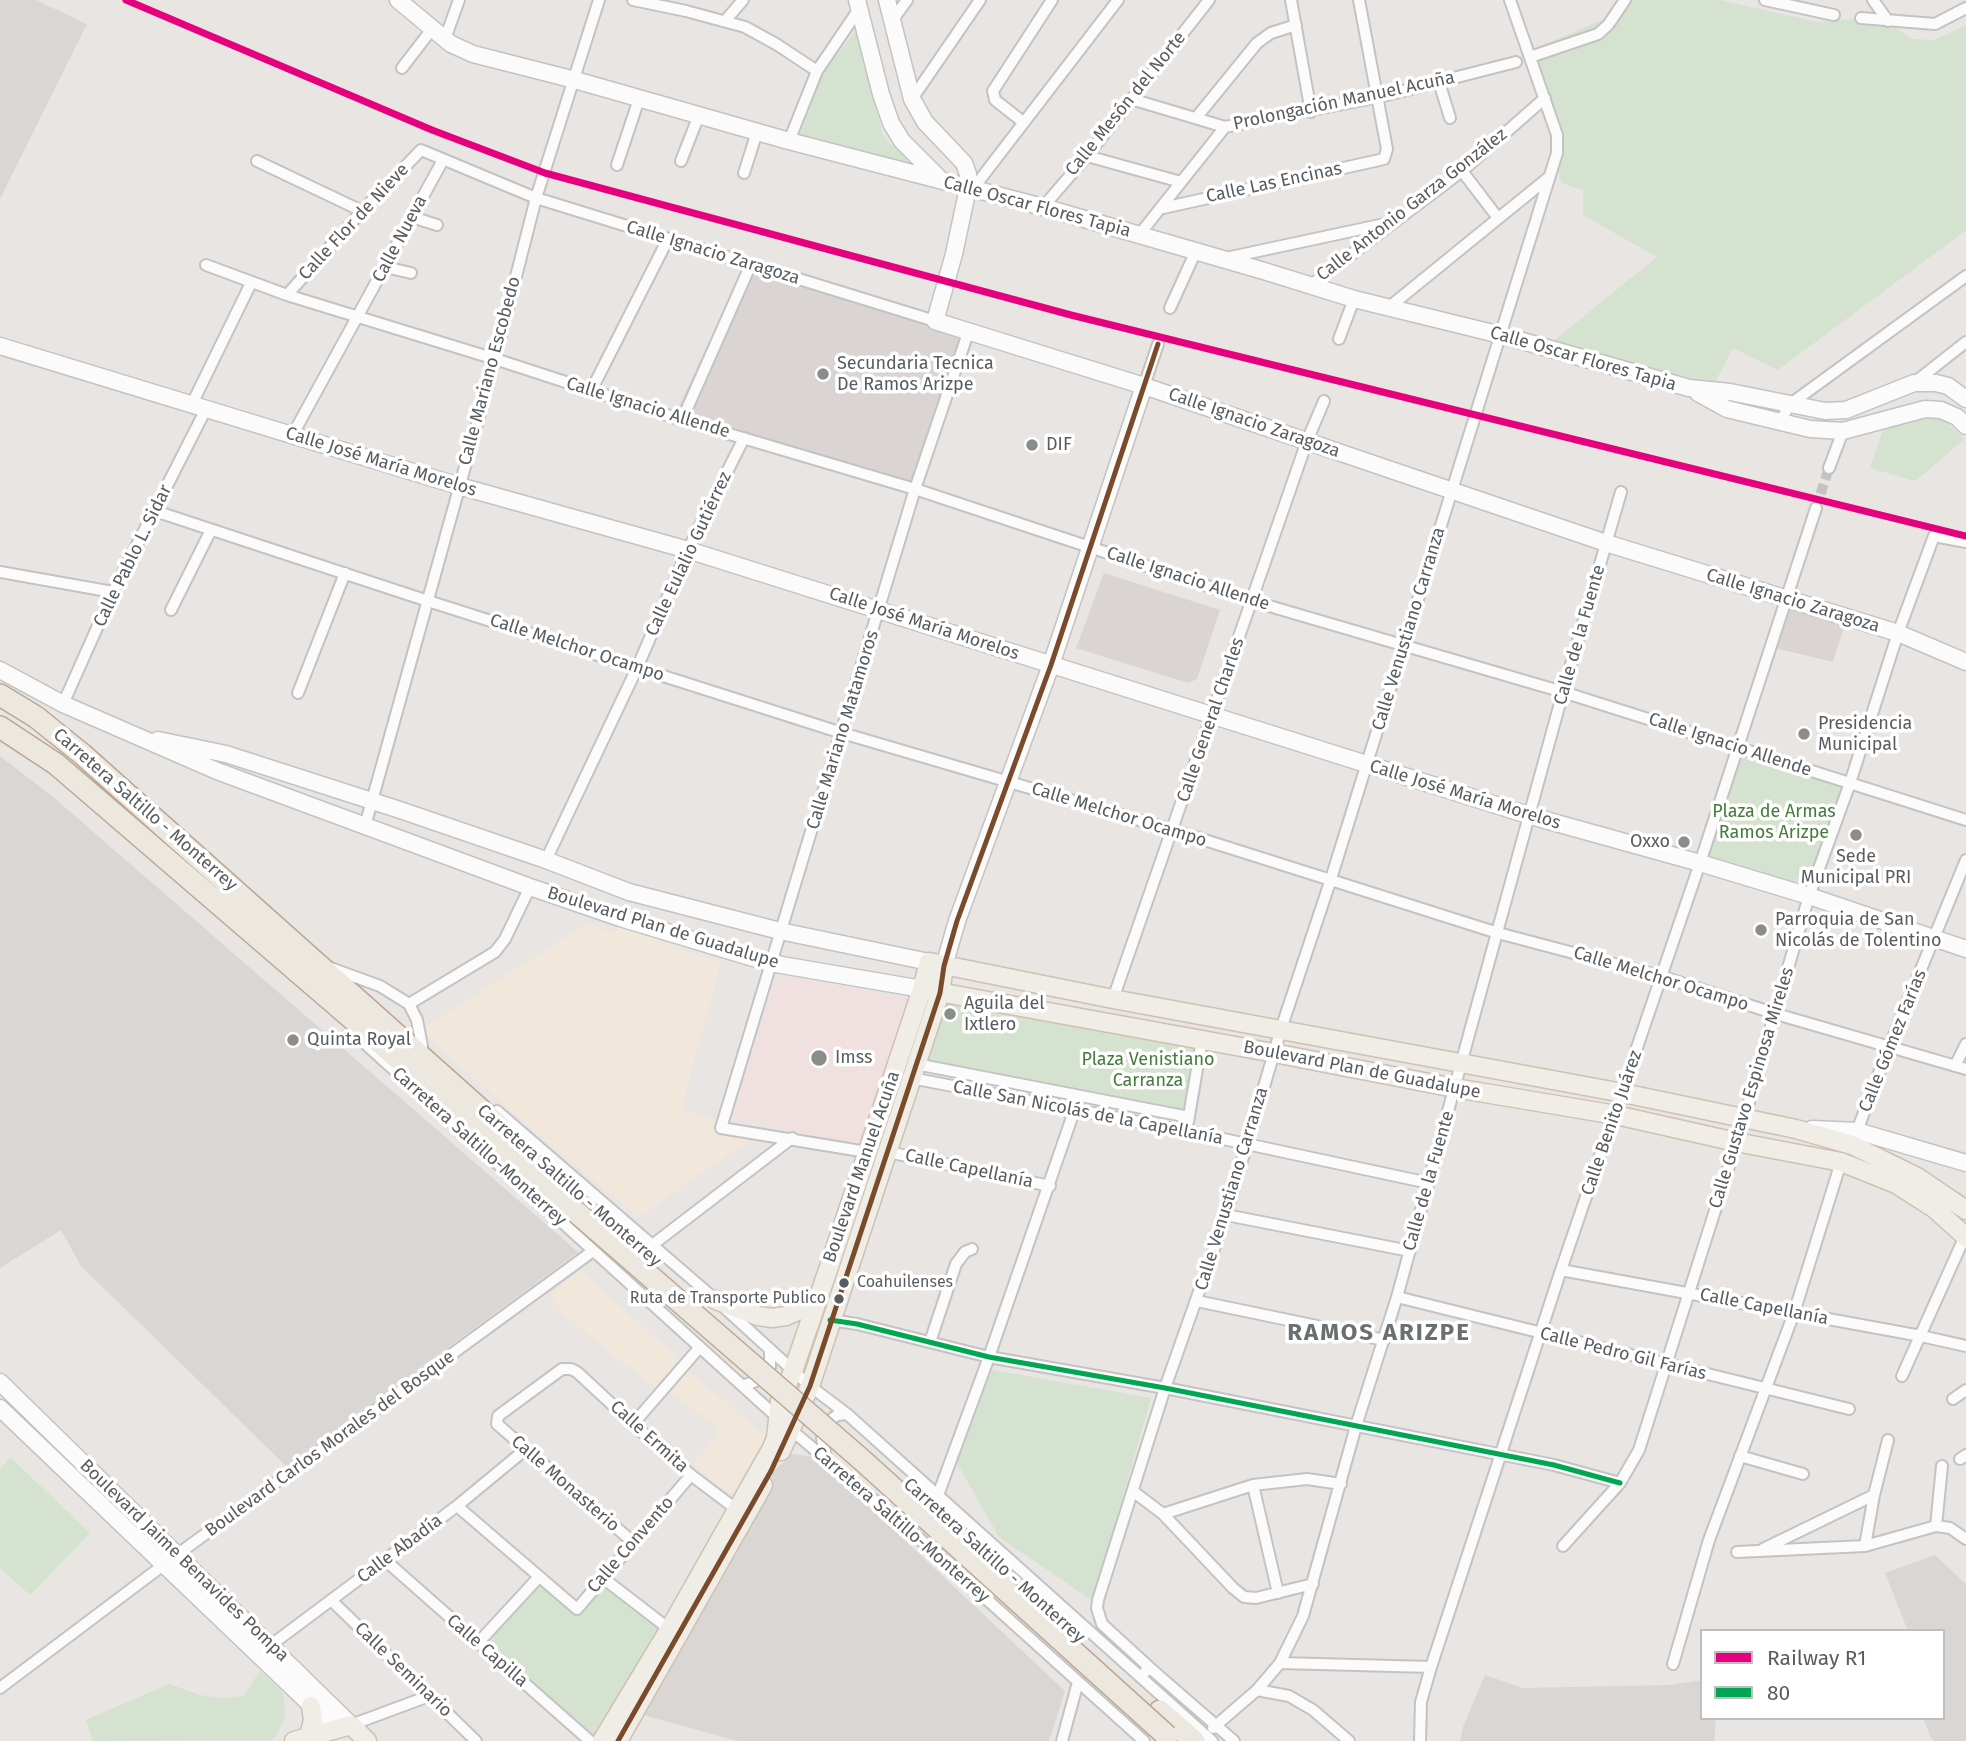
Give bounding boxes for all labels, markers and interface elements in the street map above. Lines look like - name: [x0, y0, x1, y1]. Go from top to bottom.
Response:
- street label: Calle Mesón del Norte: [1061, 28, 1191, 180]
- street label: Prolongación Manuel Acuña: [1231, 67, 1457, 135]
- street label: Calle Antonio Garza González: [1313, 124, 1511, 286]
- street label: Calle Las Encinas: [1204, 158, 1344, 208]
- street label: Calle Flor de Nieve: [294, 159, 414, 285]
- street label: Calle Oscar Flores Tapia: [941, 172, 1133, 242]
- street label: Calle Nueva: [368, 192, 432, 286]
- street label: Calle Ignacio Zaragoza: [624, 216, 802, 290]
- street label: Calle Mariano Escobedo: [454, 274, 526, 468]
- street label: Calle Oscar Flores Tapia: [1487, 322, 1679, 396]
- place label: Secundaria Tecnica De Ramos Arizpe: [837, 353, 994, 396]
- marker: Secundaria Tecnica De Ramos Arizpe: [815, 366, 831, 382]
- street label: Calle Ignacio Allende: [563, 373, 733, 443]
- street label: Calle Ignacio Zaragoza: [1165, 383, 1343, 463]
- street label: Calle José María Morelos: [283, 423, 479, 501]
- place label: DIF: [1046, 434, 1072, 456]
- marker: DIF: [1024, 437, 1040, 453]
- street label: Calle Eulalio Gutiérrez: [641, 468, 737, 640]
- street label: Calle Pablo L. Sidar: [89, 481, 177, 631]
- street label: Calle Venustiano Carranza: [1368, 525, 1450, 733]
- street label: Calle Ignacio Allende: [1104, 542, 1272, 616]
- street label: Calle de la Fuente: [1550, 562, 1610, 708]
- street label: Calle Ignacio Zaragoza: [1704, 564, 1882, 638]
- street label: Calle José María Morelos: [826, 583, 1022, 665]
- street label: Calle Melchor Ocampo: [487, 610, 667, 686]
- street label: Calle Mariano Matamoros: [802, 628, 884, 832]
- street label: Calle General Charles: [1173, 635, 1249, 805]
- street label: Calle Ignacio Allende: [1646, 708, 1814, 782]
- place label: Presidencia Municipal: [1818, 713, 1912, 756]
- street label: Carretera Saltillo - Monterrey: [49, 724, 241, 896]
- marker: Presidencia Municipal: [1796, 726, 1812, 742]
- street label: Calle José María Morelos: [1367, 756, 1563, 834]
- street label: Calle Melchor Ocampo: [1029, 778, 1209, 852]
- park label: Plaza de Armas Ramos Arizpe: [1712, 801, 1836, 844]
- marker: Sede Municipal PRI: [1848, 827, 1864, 843]
- place label: Oxxo: [1630, 831, 1670, 853]
- marker: Oxxo: [1676, 834, 1692, 850]
- place label: Sede Municipal PRI: [1801, 846, 1911, 888]
- street label: Boulevard Plan de Guadalupe: [544, 882, 782, 974]
- place label: Parroquia de San Nicolás de Tolentino: [1775, 909, 1941, 951]
- marker: Parroquia de San Nicolás de Tolentino: [1753, 922, 1769, 938]
- street label: Calle Melchor Ocampo: [1571, 942, 1751, 1016]
- street label: Calle Gustavo Espinosa Mireles: [1705, 965, 1799, 1211]
- street label: Calle Gómez Farías: [1855, 967, 1931, 1115]
- place label: Aguila del Ixtlero: [964, 993, 1045, 1036]
- marker: Aguila del Ixtlero: [942, 1006, 958, 1022]
- place label: Quinta Royal: [307, 1029, 411, 1051]
- marker: Quinta Royal: [285, 1032, 301, 1048]
- street label: Boulevard Plan de Guadalupe: [1241, 1036, 1483, 1104]
- place label: Imss: [835, 1047, 872, 1069]
- marker: Imss: [809, 1048, 829, 1068]
- street label: Calle Benito Juárez: [1577, 1048, 1647, 1198]
- park label: Plaza Venistiano Carranza: [1081, 1049, 1215, 1092]
- street label: Carretera Saltillo-Monterrey: [387, 1063, 571, 1231]
- street label: Boulevard Manuel Acuña: [819, 1068, 905, 1266]
- street label: Calle San Nicolás de la Capellanía: [951, 1076, 1225, 1150]
- street label: Calle Venustiano Carranza: [1191, 1085, 1273, 1293]
- street label: Carretera Saltillo - Monterrey: [473, 1100, 665, 1272]
- street label: Calle de la Fuente: [1399, 1108, 1459, 1254]
- street label: Calle Capellanía: [903, 1145, 1035, 1193]
- place label: Coahuilenses: [857, 1273, 953, 1293]
- marker: Coahuilenses: [837, 1276, 851, 1290]
- street label: Calle Capellanía: [1698, 1284, 1830, 1330]
- place label: Ruta de Transporte Publico: [630, 1289, 826, 1309]
- marker: Ruta de Transporte Publico: [832, 1292, 846, 1306]
- district label: RAMOS ARIZPE: [1289, 1319, 1469, 1347]
- street label: Calle Pedro Gil Farías: [1538, 1323, 1708, 1385]
- street label: Boulevard Carlos Morales del Bosque: [201, 1346, 459, 1542]
- street label: Calle Ermita: [606, 1396, 692, 1478]
- street label: Calle Monasterio: [507, 1431, 623, 1537]
- street label: Carretera Saltillo-Monterrey: [808, 1442, 994, 1608]
- street label: Boulevard Jaime Benavides Pompa: [75, 1455, 293, 1667]
- street label: Carretera Saltillo - Monterrey: [899, 1474, 1089, 1648]
- street label: Calle Convento: [583, 1492, 679, 1598]
- street label: Calle Abadía: [353, 1510, 447, 1588]
- street label: Calle Capilla: [442, 1610, 532, 1692]
- street label: Calle Seminario: [350, 1618, 456, 1722]
- legend: [1700, 1629, 1945, 1720]
- text: Railway R1: [1767, 1645, 1866, 1671]
- text: 80: [1767, 1680, 1790, 1706]

